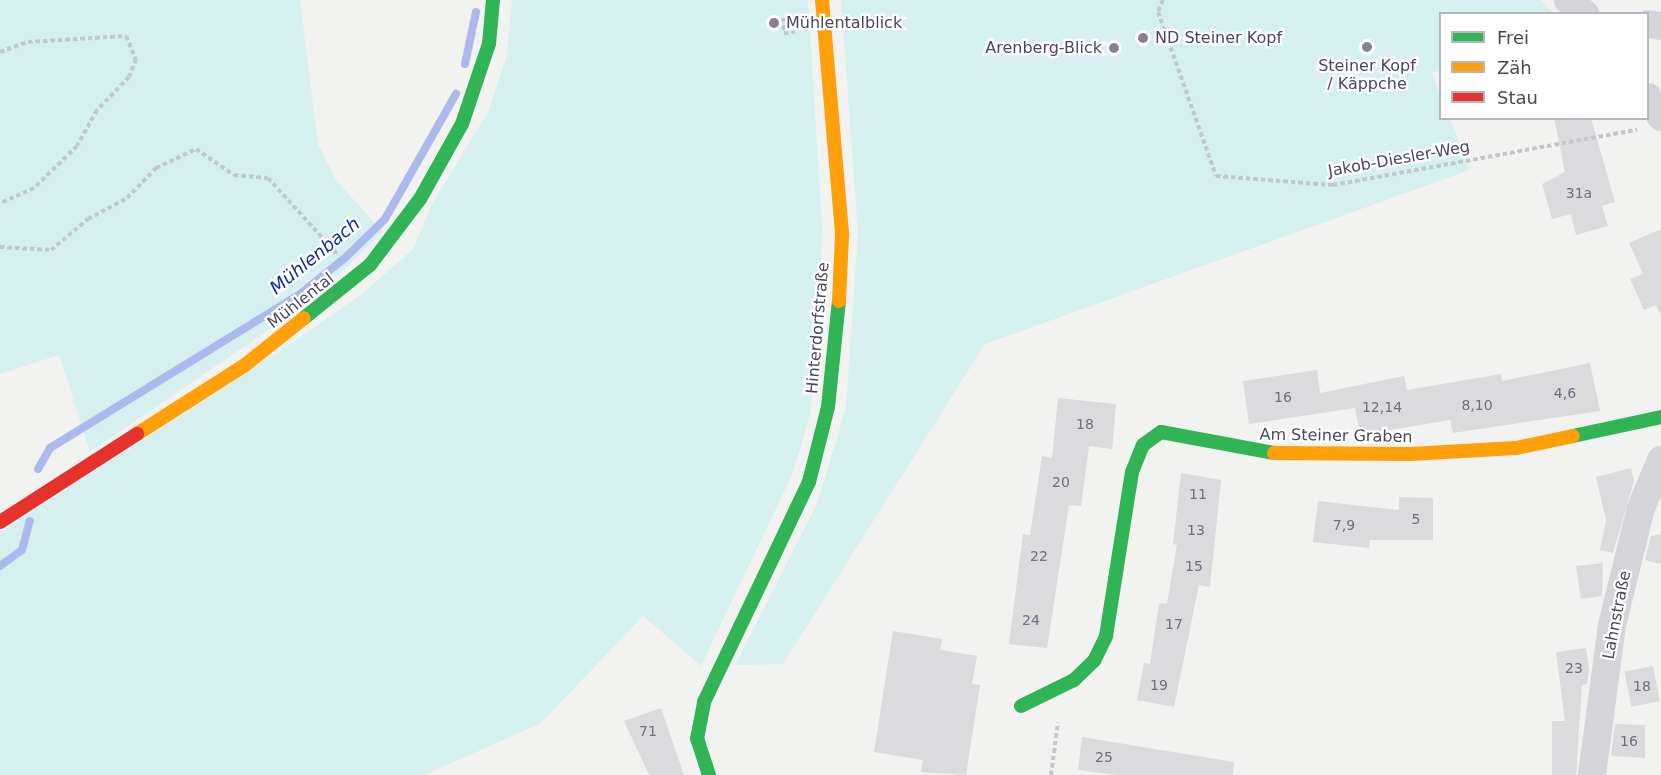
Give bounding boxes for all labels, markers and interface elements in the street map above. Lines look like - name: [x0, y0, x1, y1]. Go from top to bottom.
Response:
- legend: [1439, 12, 1649, 120]
- place label: Mühlentalblick: [786, 13, 902, 33]
- marker: Mühlentalblick: [767, 16, 781, 30]
- text: Frei: [1497, 27, 1529, 48]
- place label: ND Steiner Kopf: [1155, 28, 1282, 48]
- marker: ND Steiner Kopf: [1136, 31, 1150, 45]
- place label: Arenberg-Blick: [985, 38, 1102, 58]
- marker: Steiner Kopf / Käppche: [1360, 40, 1374, 54]
- marker: Arenberg-Blick: [1107, 41, 1121, 55]
- place label: Steiner Kopf / Käppche: [1318, 56, 1416, 94]
- text: Zäh: [1497, 57, 1532, 78]
- text: Stau: [1497, 87, 1538, 108]
- street label: Jakob-Diesler-Weg: [1327, 137, 1471, 181]
- house number: 31a: [1566, 185, 1592, 201]
- water label: Mühlenbach: [266, 213, 364, 299]
- street label: Hinterdorfstraße: [803, 261, 833, 395]
- street label: Mühlental: [264, 269, 338, 333]
- house number: 4,6: [1554, 385, 1576, 401]
- house number: 16: [1274, 389, 1292, 405]
- house number: 8,10: [1461, 397, 1493, 413]
- house number: 12,14: [1362, 399, 1402, 415]
- house number: 18: [1076, 416, 1094, 432]
- street label: Am Steiner Graben: [1259, 425, 1413, 447]
- house number: 20: [1052, 474, 1070, 490]
- house number: 11: [1189, 486, 1207, 502]
- house number: 5: [1412, 511, 1420, 527]
- house number: 7,9: [1333, 517, 1355, 533]
- house number: 13: [1187, 522, 1205, 538]
- house number: 22: [1030, 548, 1048, 564]
- house number: 15: [1185, 558, 1203, 574]
- street label: Lahnstraße: [1599, 569, 1635, 661]
- house number: 24: [1022, 612, 1040, 628]
- house number: 17: [1165, 616, 1183, 632]
- house number: 23: [1565, 660, 1583, 676]
- house number: 19: [1150, 677, 1168, 693]
- house number: 18: [1633, 678, 1651, 694]
- house number: 71: [639, 723, 657, 739]
- house number: 16: [1620, 733, 1638, 749]
- house number: 25: [1095, 749, 1113, 765]

